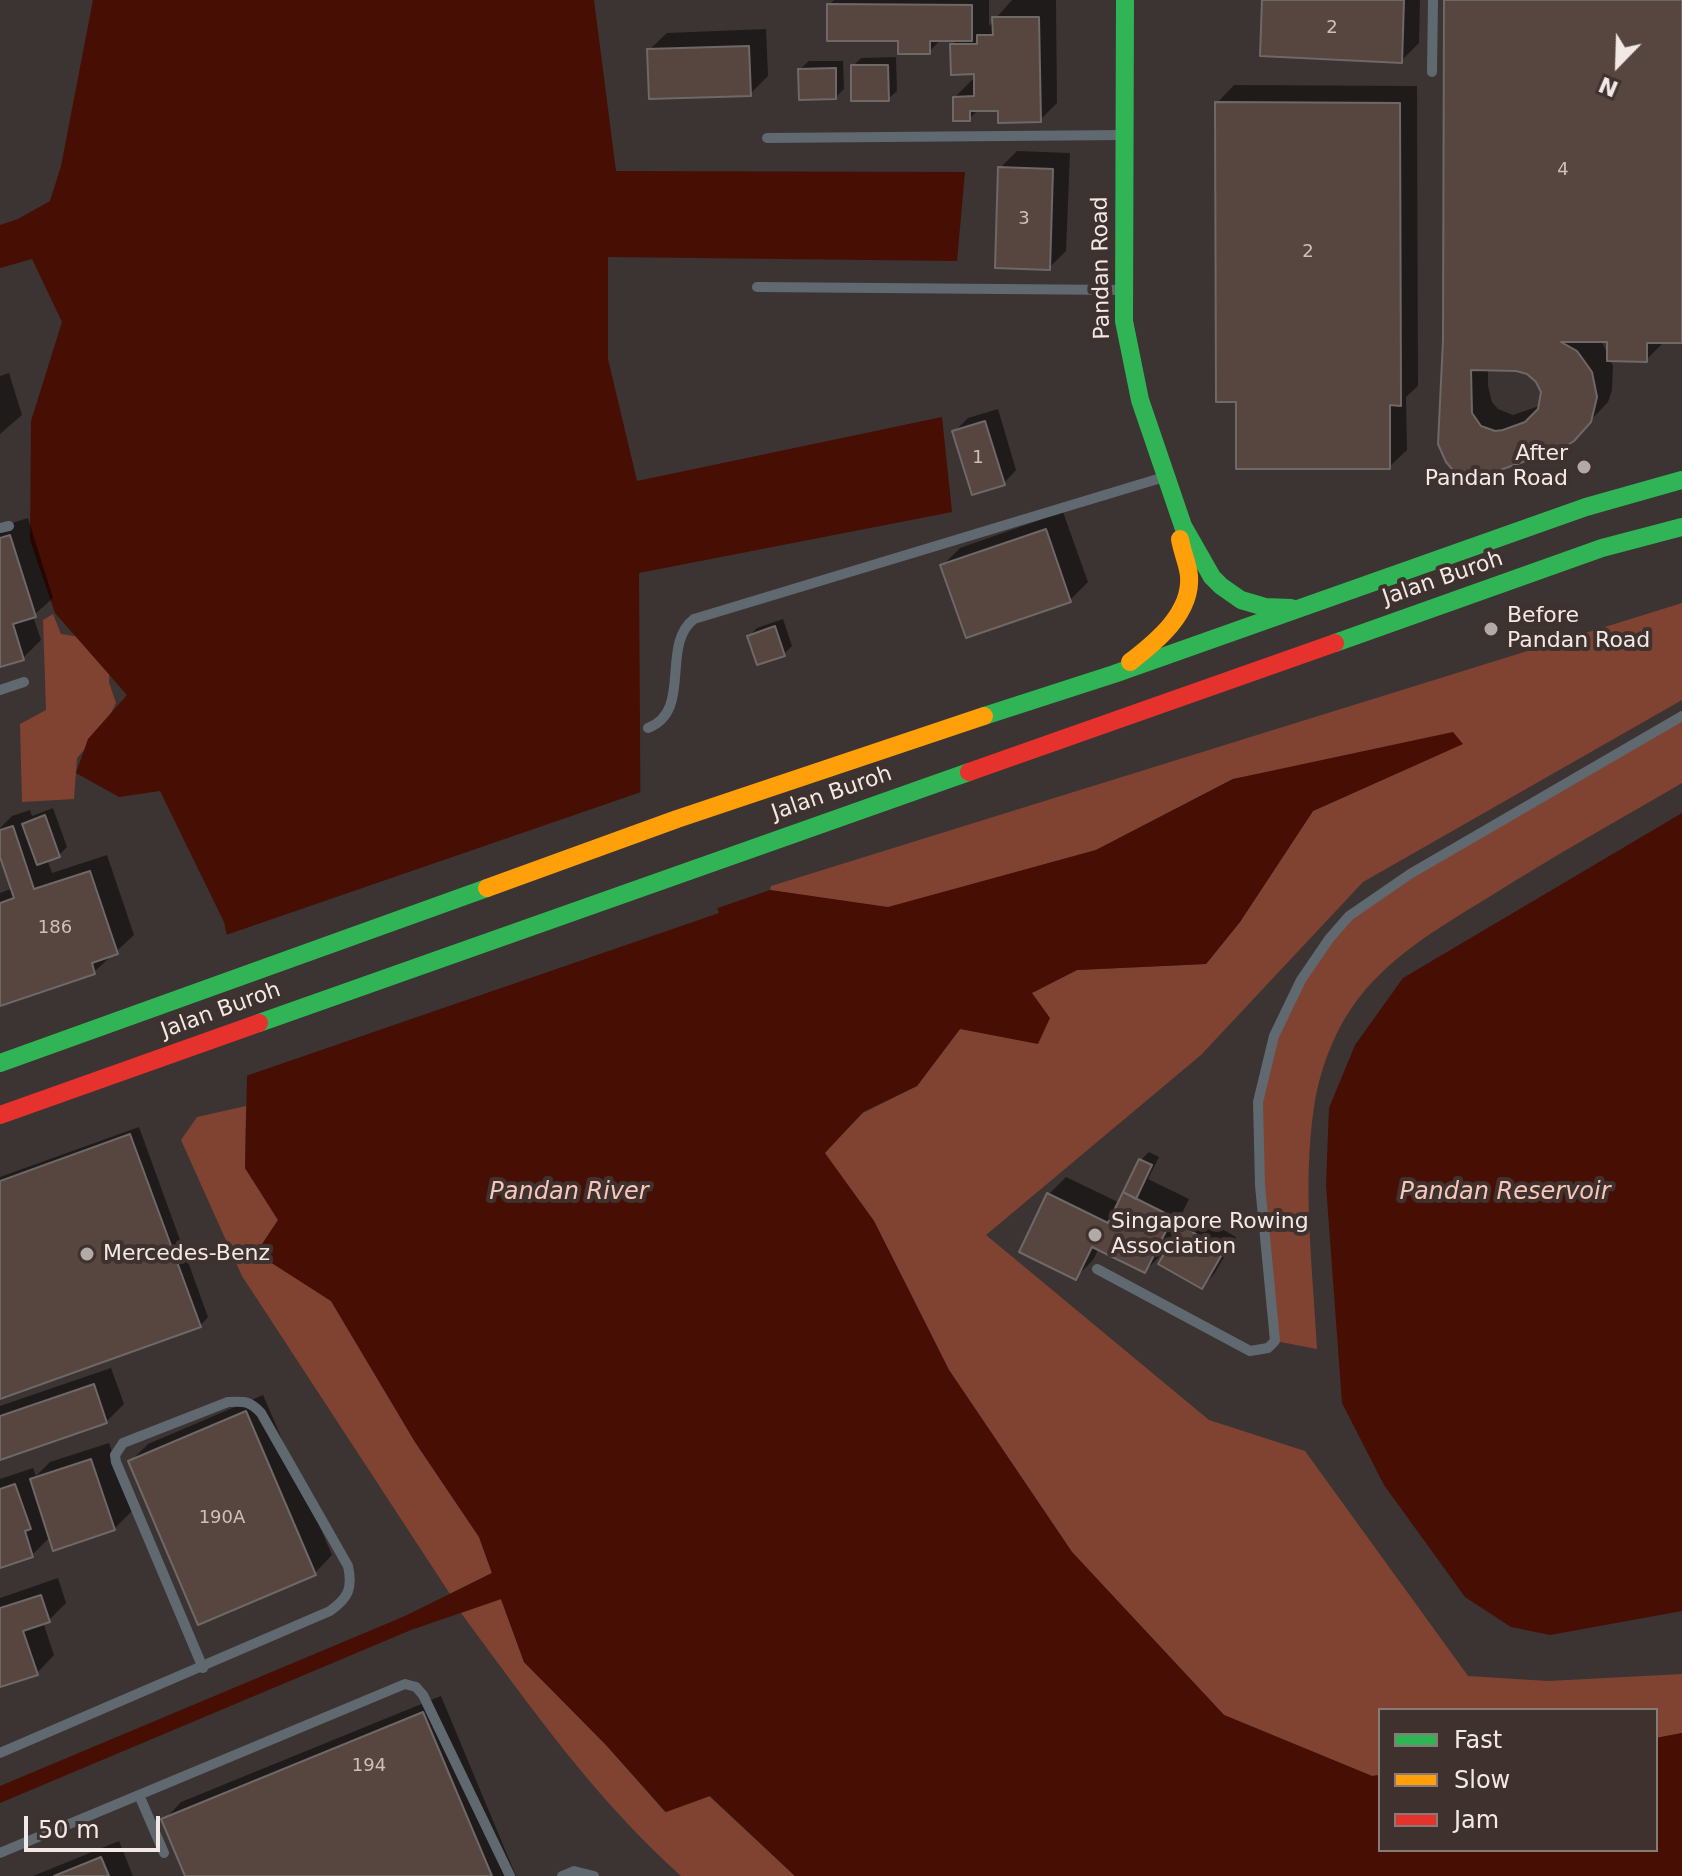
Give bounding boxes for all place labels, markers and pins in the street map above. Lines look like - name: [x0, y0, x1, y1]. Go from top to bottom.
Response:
- place label: After Pandan Road: [1425, 441, 1568, 492]
- marker: After Pandan Road: [1575, 458, 1593, 476]
- place label: Before Pandan Road: [1507, 603, 1650, 654]
- marker: Before Pandan Road: [1482, 620, 1500, 638]
- place label: Singapore Rowing Association: [1111, 1209, 1309, 1260]
- marker: Singapore Rowing Association: [1086, 1226, 1104, 1244]
- place label: Mercedes-Benz: [103, 1241, 270, 1267]
- marker: Mercedes-Benz: [78, 1245, 96, 1263]

